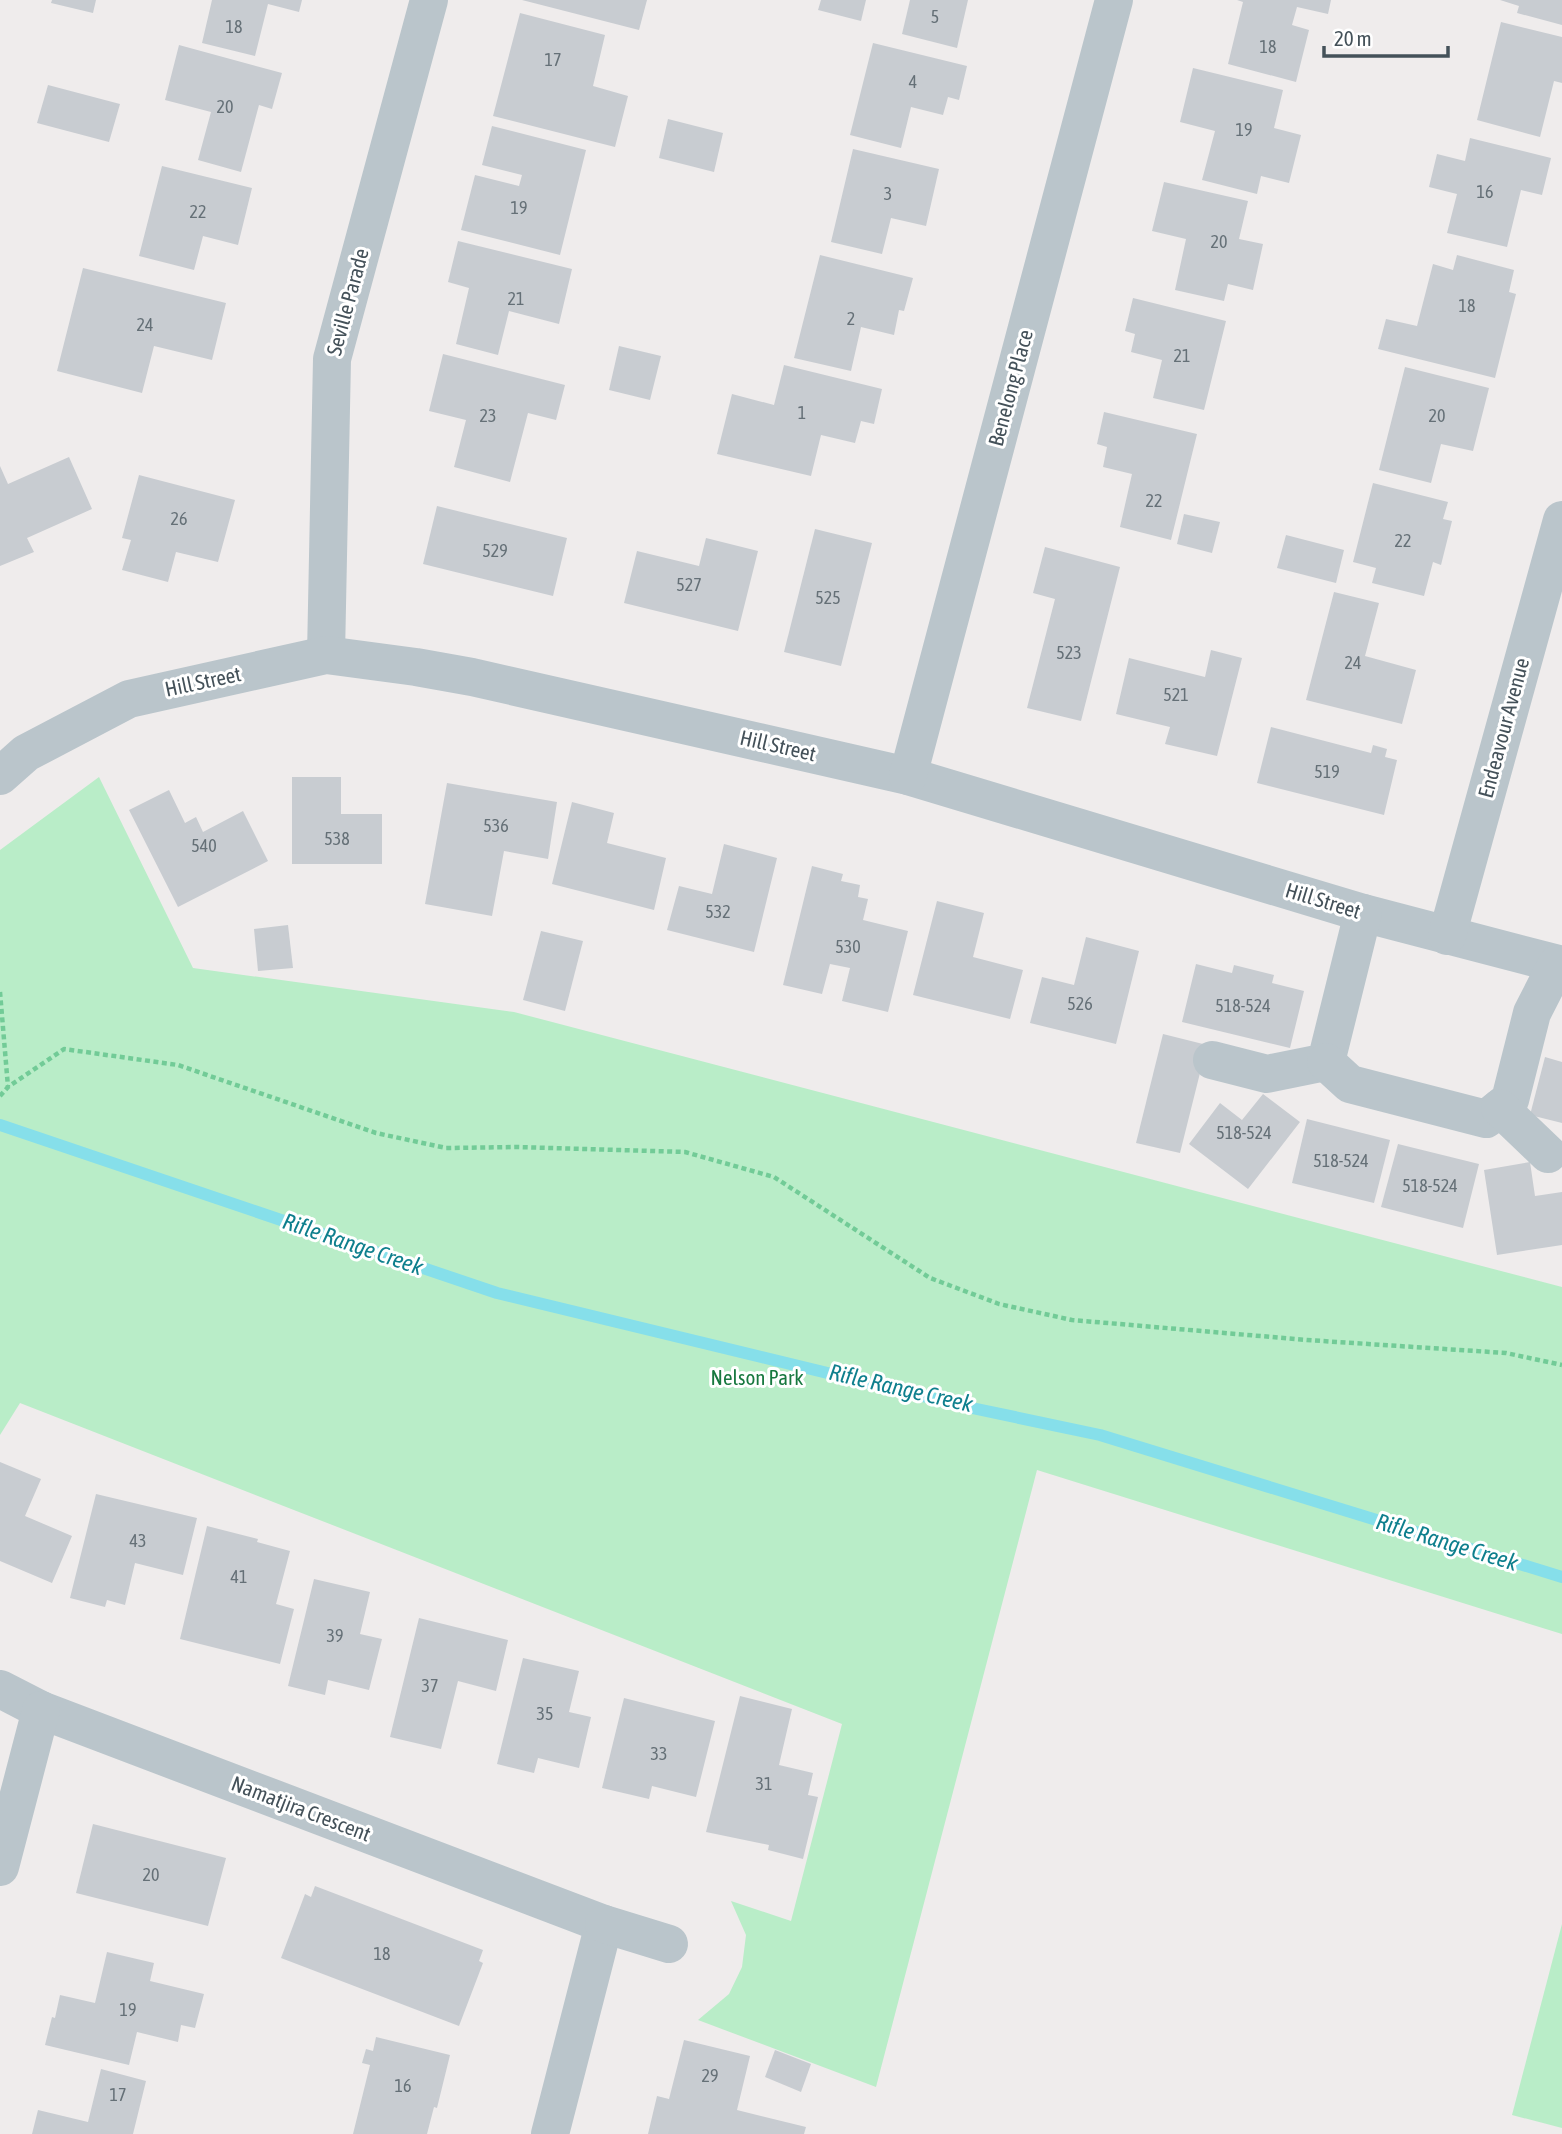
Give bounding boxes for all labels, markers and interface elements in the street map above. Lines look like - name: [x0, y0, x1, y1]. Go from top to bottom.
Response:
- house number: 5: [931, 6, 939, 27]
- scale bar: [1324, 14, 1448, 58]
- house number: 18: [226, 16, 242, 37]
- text: 20 m: [1334, 26, 1372, 50]
- house number: 18: [1260, 36, 1276, 57]
- house number: 17: [545, 49, 561, 70]
- house number: 4: [909, 71, 917, 92]
- house number: 20: [217, 96, 233, 117]
- house number: 19: [1236, 119, 1252, 140]
- house number: 16: [1477, 181, 1493, 202]
- house number: 3: [884, 183, 892, 204]
- house number: 19: [511, 197, 527, 218]
- house number: 22: [190, 201, 206, 222]
- house number: 20: [1211, 231, 1227, 252]
- street label: Seville Parade: [321, 246, 373, 358]
- house number: 21: [508, 288, 524, 309]
- house number: 18: [1459, 295, 1475, 316]
- house number: 2: [847, 308, 855, 329]
- house number: 24: [137, 314, 153, 335]
- street label: Benelong Place: [983, 327, 1037, 449]
- house number: 21: [1174, 345, 1190, 366]
- house number: 1: [798, 402, 806, 423]
- house number: 23: [480, 405, 496, 426]
- house number: 20: [1429, 405, 1445, 426]
- house number: 22: [1146, 490, 1162, 511]
- house number: 26: [171, 508, 187, 529]
- house number: 22: [1395, 530, 1411, 551]
- house number: 529: [482, 540, 508, 561]
- house number: 527: [676, 574, 702, 595]
- house number: 525: [815, 587, 841, 608]
- house number: 523: [1056, 642, 1082, 663]
- house number: 24: [1345, 652, 1361, 673]
- street label: Endeavour Avenue: [1473, 655, 1533, 800]
- street label: Hill Street: [163, 661, 243, 701]
- house number: 521: [1163, 684, 1189, 705]
- street label: Hill Street: [738, 725, 818, 765]
- house number: 519: [1314, 761, 1340, 782]
- house number: 536: [483, 815, 509, 836]
- house number: 538: [324, 828, 350, 849]
- house number: 540: [191, 835, 217, 856]
- street label: Hill Street: [1283, 877, 1364, 923]
- house number: 532: [705, 901, 731, 922]
- house number: 530: [835, 936, 861, 957]
- house number: 526: [1067, 993, 1093, 1014]
- house number: 518-524: [1215, 995, 1271, 1016]
- house number: 518-524: [1216, 1122, 1272, 1143]
- house number: 518-524: [1313, 1150, 1369, 1171]
- house number: 518-524: [1402, 1175, 1458, 1196]
- water label: Rifle Range Creek: [279, 1208, 427, 1280]
- water label: Rifle Range Creek: [827, 1359, 976, 1417]
- park label: Nelson Park: [711, 1365, 803, 1389]
- water label: Rifle Range Creek: [1373, 1508, 1522, 1576]
- house number: 43: [130, 1530, 146, 1551]
- house number: 41: [231, 1566, 247, 1587]
- house number: 39: [327, 1625, 343, 1646]
- house number: 37: [422, 1675, 438, 1696]
- house number: 35: [537, 1703, 553, 1724]
- house number: 33: [651, 1743, 667, 1764]
- street label: Namatjira Crescent: [228, 1770, 374, 1846]
- house number: 31: [756, 1773, 772, 1794]
- house number: 20: [143, 1864, 159, 1885]
- house number: 18: [374, 1943, 390, 1964]
- house number: 19: [120, 1999, 136, 2020]
- house number: 29: [702, 2065, 718, 2086]
- house number: 16: [395, 2075, 411, 2096]
- house number: 17: [110, 2084, 126, 2105]

